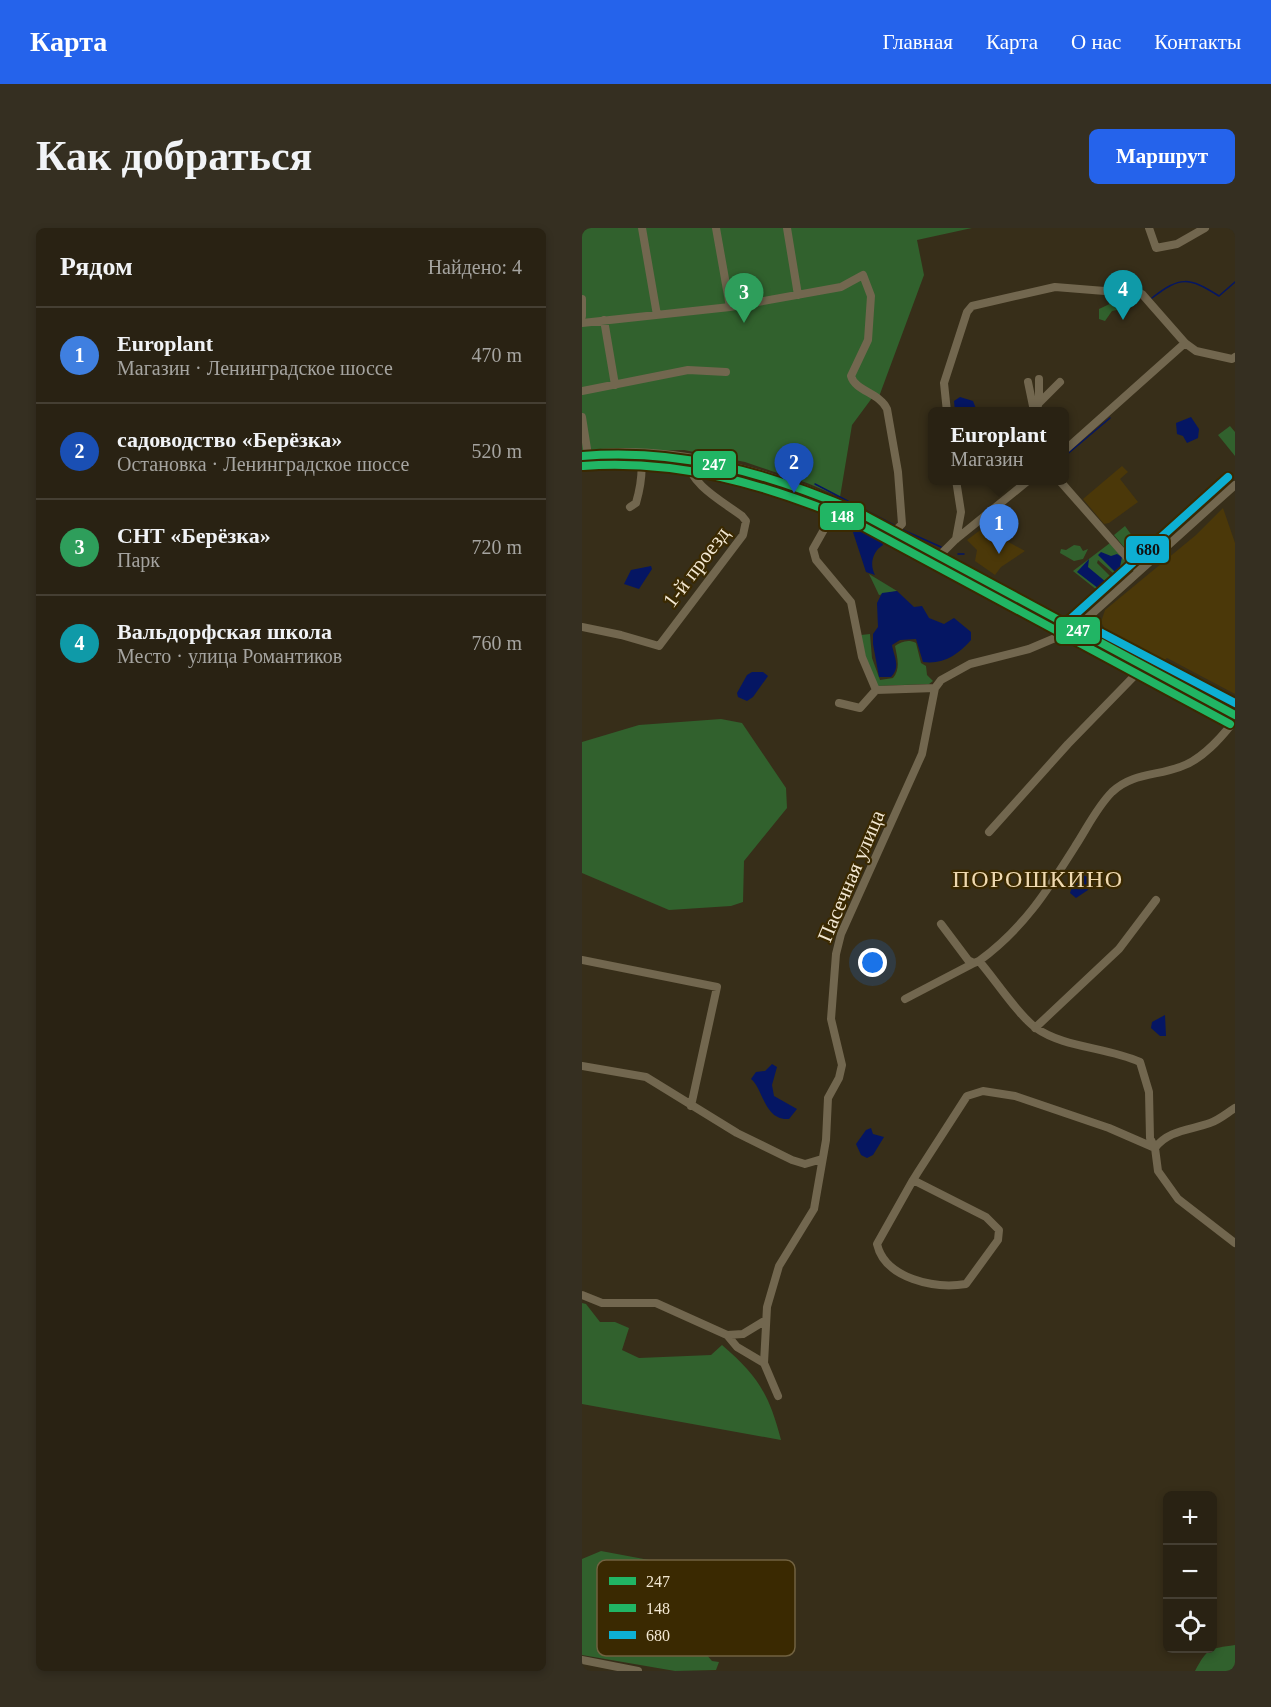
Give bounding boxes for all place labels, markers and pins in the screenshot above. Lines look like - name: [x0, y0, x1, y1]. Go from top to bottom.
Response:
- pin: 4: [1104, 270, 1142, 320]
- pin: 3: [724, 274, 764, 323]
- pin: 2: [774, 444, 814, 493]
- pin: 1: [980, 504, 1018, 554]

